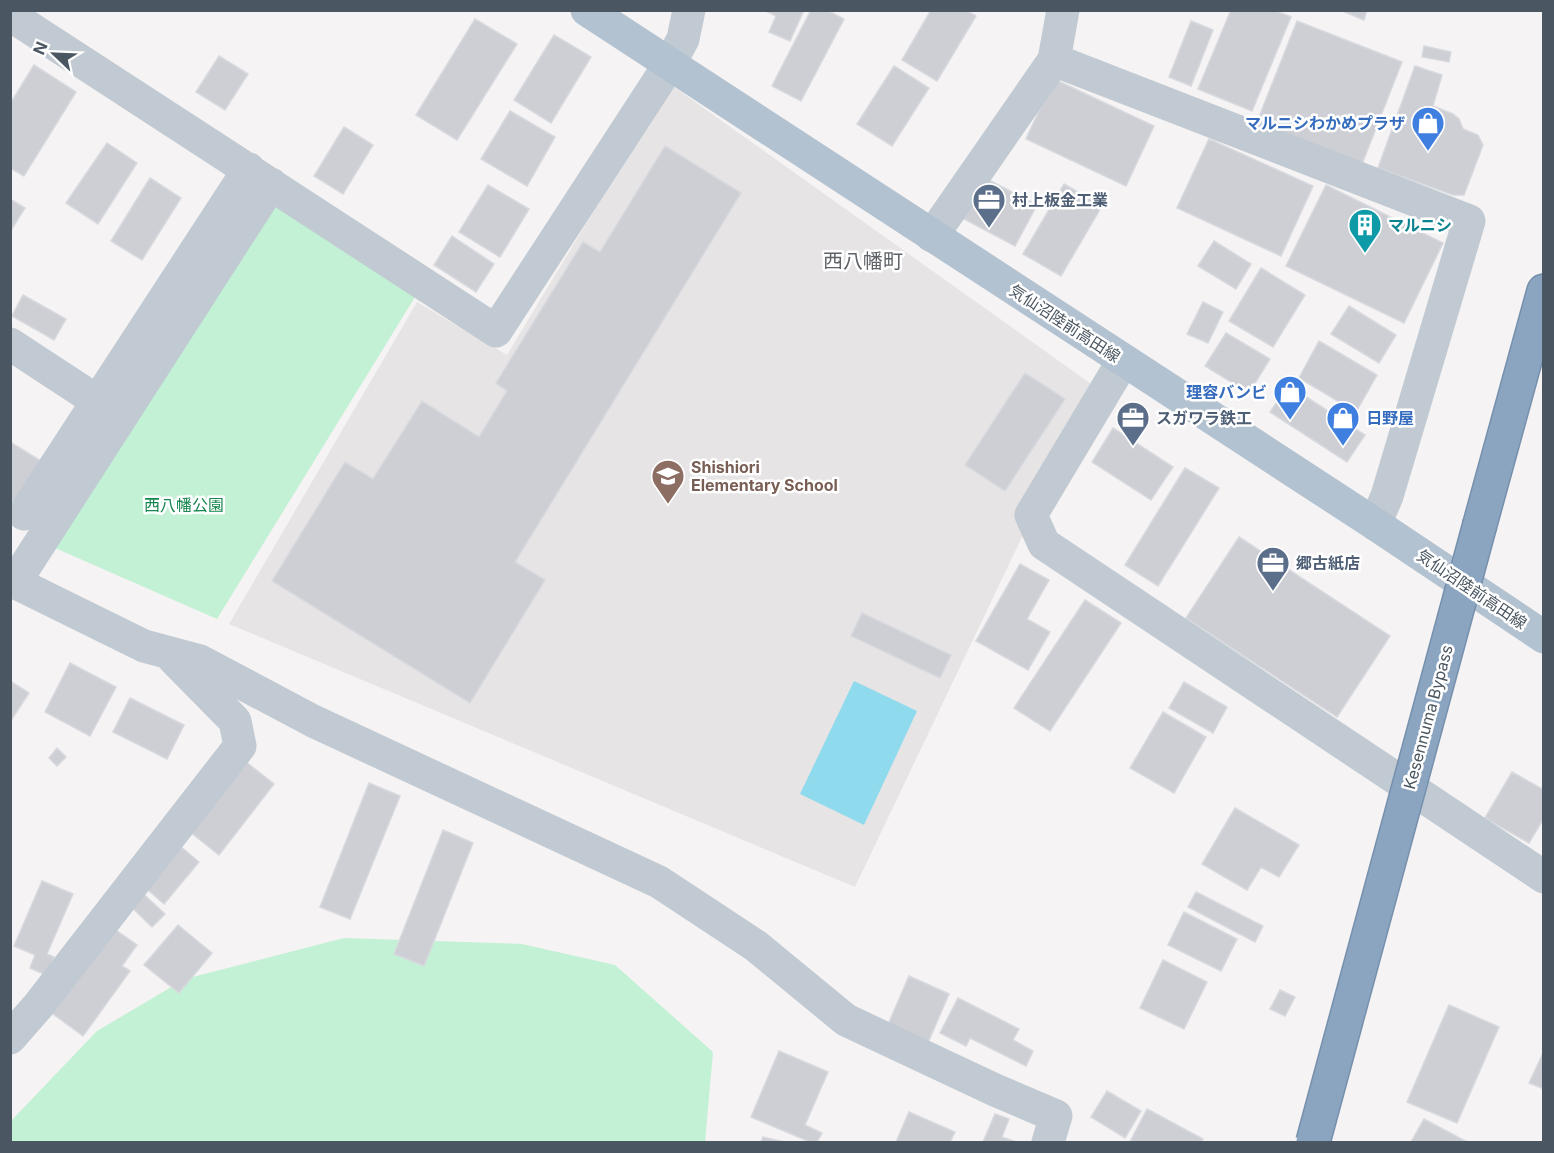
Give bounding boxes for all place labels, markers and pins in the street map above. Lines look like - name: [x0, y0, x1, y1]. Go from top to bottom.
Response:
- shop icon: マルニシわかめプラザ: [1410, 105, 1446, 152]
- place label: マルニシわかめプラザ: [1245, 113, 1405, 133]
- office icon: 村上板金工業: [971, 182, 1007, 229]
- place label: 村上板金工業: [1012, 190, 1108, 210]
- building icon: マルニシ: [1347, 207, 1383, 254]
- place label: マルニシ: [1388, 215, 1452, 235]
- shop icon: 理容バンビ: [1272, 374, 1308, 421]
- place label: 理容バンビ: [1186, 382, 1267, 402]
- office icon: スガワラ鉄工: [1115, 400, 1151, 447]
- shop icon: 日野屋: [1325, 400, 1361, 447]
- place label: スガワラ鉄工: [1156, 408, 1252, 428]
- place label: 日野屋: [1366, 408, 1414, 428]
- place label: Shishiori Elementary School: [691, 457, 838, 495]
- school or university icon: Shishiori Elementary School: [650, 458, 686, 505]
- office icon: 郷古紙店: [1255, 545, 1291, 592]
- place label: 郷古紙店: [1296, 553, 1360, 573]

